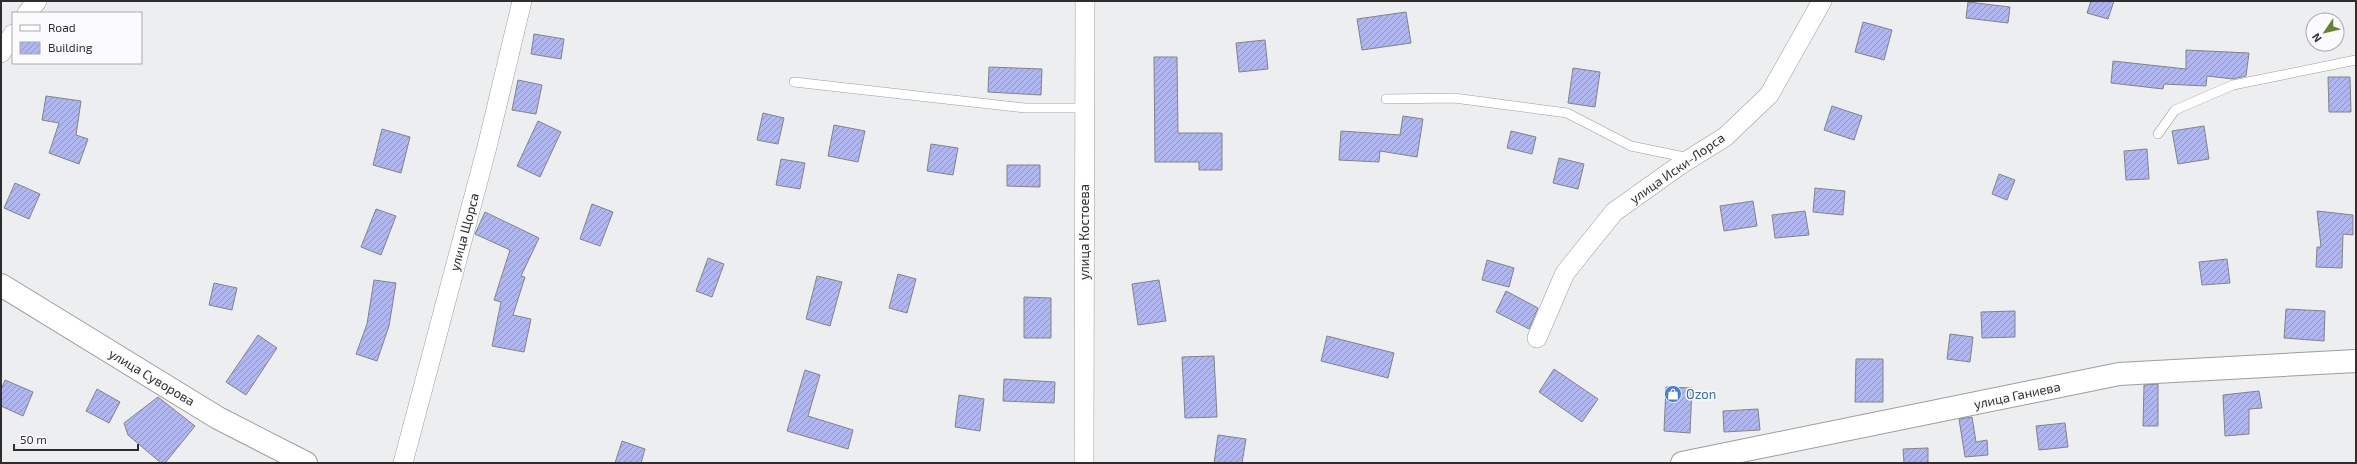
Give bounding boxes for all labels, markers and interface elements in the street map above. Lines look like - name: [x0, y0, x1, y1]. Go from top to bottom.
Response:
- legend: [12, 12, 142, 64]
- north arrow: [2305, 12, 2345, 52]
- text: Road: [48, 20, 76, 34]
- text: N: [2309, 31, 2324, 45]
- text: Building: [48, 40, 93, 54]
- street label: улица Иски-Лорса: [1627, 129, 1727, 207]
- street label: улица Костоева: [1076, 184, 1092, 280]
- street label: улица Щорса: [446, 191, 482, 273]
- street label: улица Суворова: [106, 345, 198, 409]
- street label: улица Ганиева: [1972, 378, 2062, 412]
- shop icon: Ozon: [1663, 384, 1683, 404]
- place label: Ozon: [1686, 386, 1716, 402]
- scale bar: [14, 426, 138, 452]
- text: 50 m: [20, 432, 47, 446]

